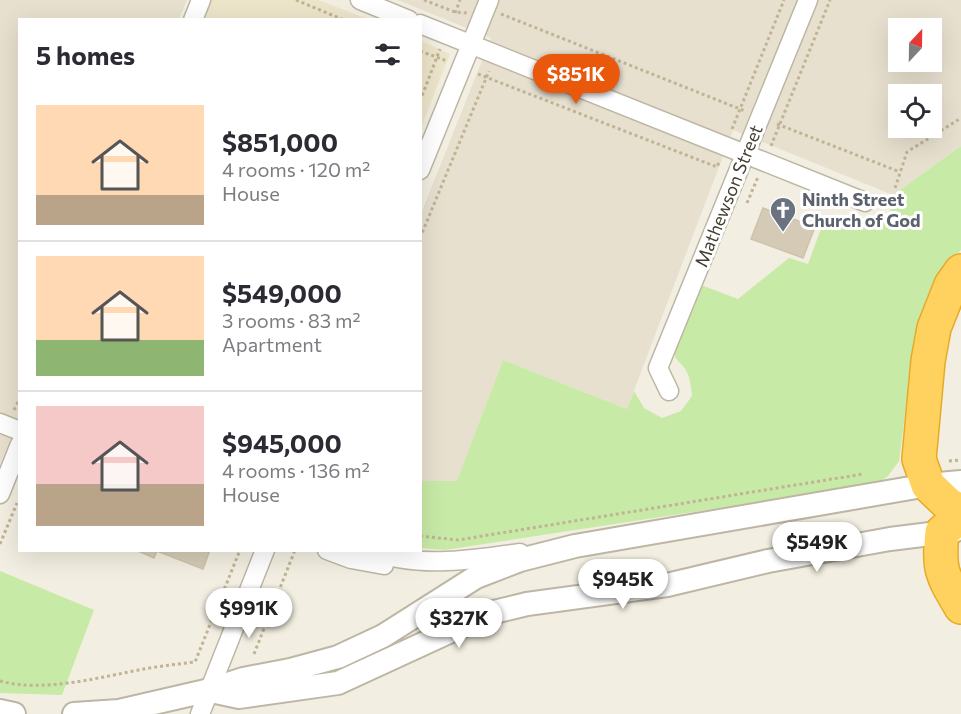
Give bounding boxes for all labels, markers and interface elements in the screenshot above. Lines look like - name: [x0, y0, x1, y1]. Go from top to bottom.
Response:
- north arrow: [888, 18, 942, 72]
- map controls: [888, 18, 942, 138]
- icon: filters: [371, 38, 404, 71]
- text: 5 homes: [36, 39, 135, 70]
- pin: $851K: [534, 54, 618, 105]
- text: $851K: [547, 61, 605, 85]
- button: locate: [888, 84, 942, 138]
- street label: Mathewson Street: [690, 121, 767, 270]
- text: $851,000: [222, 126, 338, 157]
- icon: home: [84, 129, 156, 201]
- text: 4 rooms · 120 m²: [222, 157, 370, 181]
- text: House: [222, 181, 280, 205]
- place label: Ninth Street Church of God: [802, 188, 921, 231]
- church icon: Ninth Street Church of God: [768, 195, 798, 233]
- text: $549,000: [222, 277, 342, 308]
- icon: home: [84, 280, 156, 352]
- text: 3 rooms · 83 m²: [222, 308, 361, 332]
- text: Apartment: [222, 332, 322, 356]
- text: $945,000: [222, 427, 342, 458]
- icon: home: [84, 430, 156, 502]
- text: 4 rooms · 136 m²: [222, 458, 370, 482]
- text: House: [222, 482, 280, 506]
- pin: $549K: [775, 522, 859, 573]
- text: $549K: [786, 529, 848, 553]
- pin: $945K: [581, 559, 665, 610]
- text: $945K: [592, 566, 654, 590]
- pin: $991K: [207, 588, 291, 639]
- text: $991K: [219, 595, 279, 619]
- pin: $327K: [417, 598, 501, 649]
- text: $327K: [429, 605, 489, 629]

